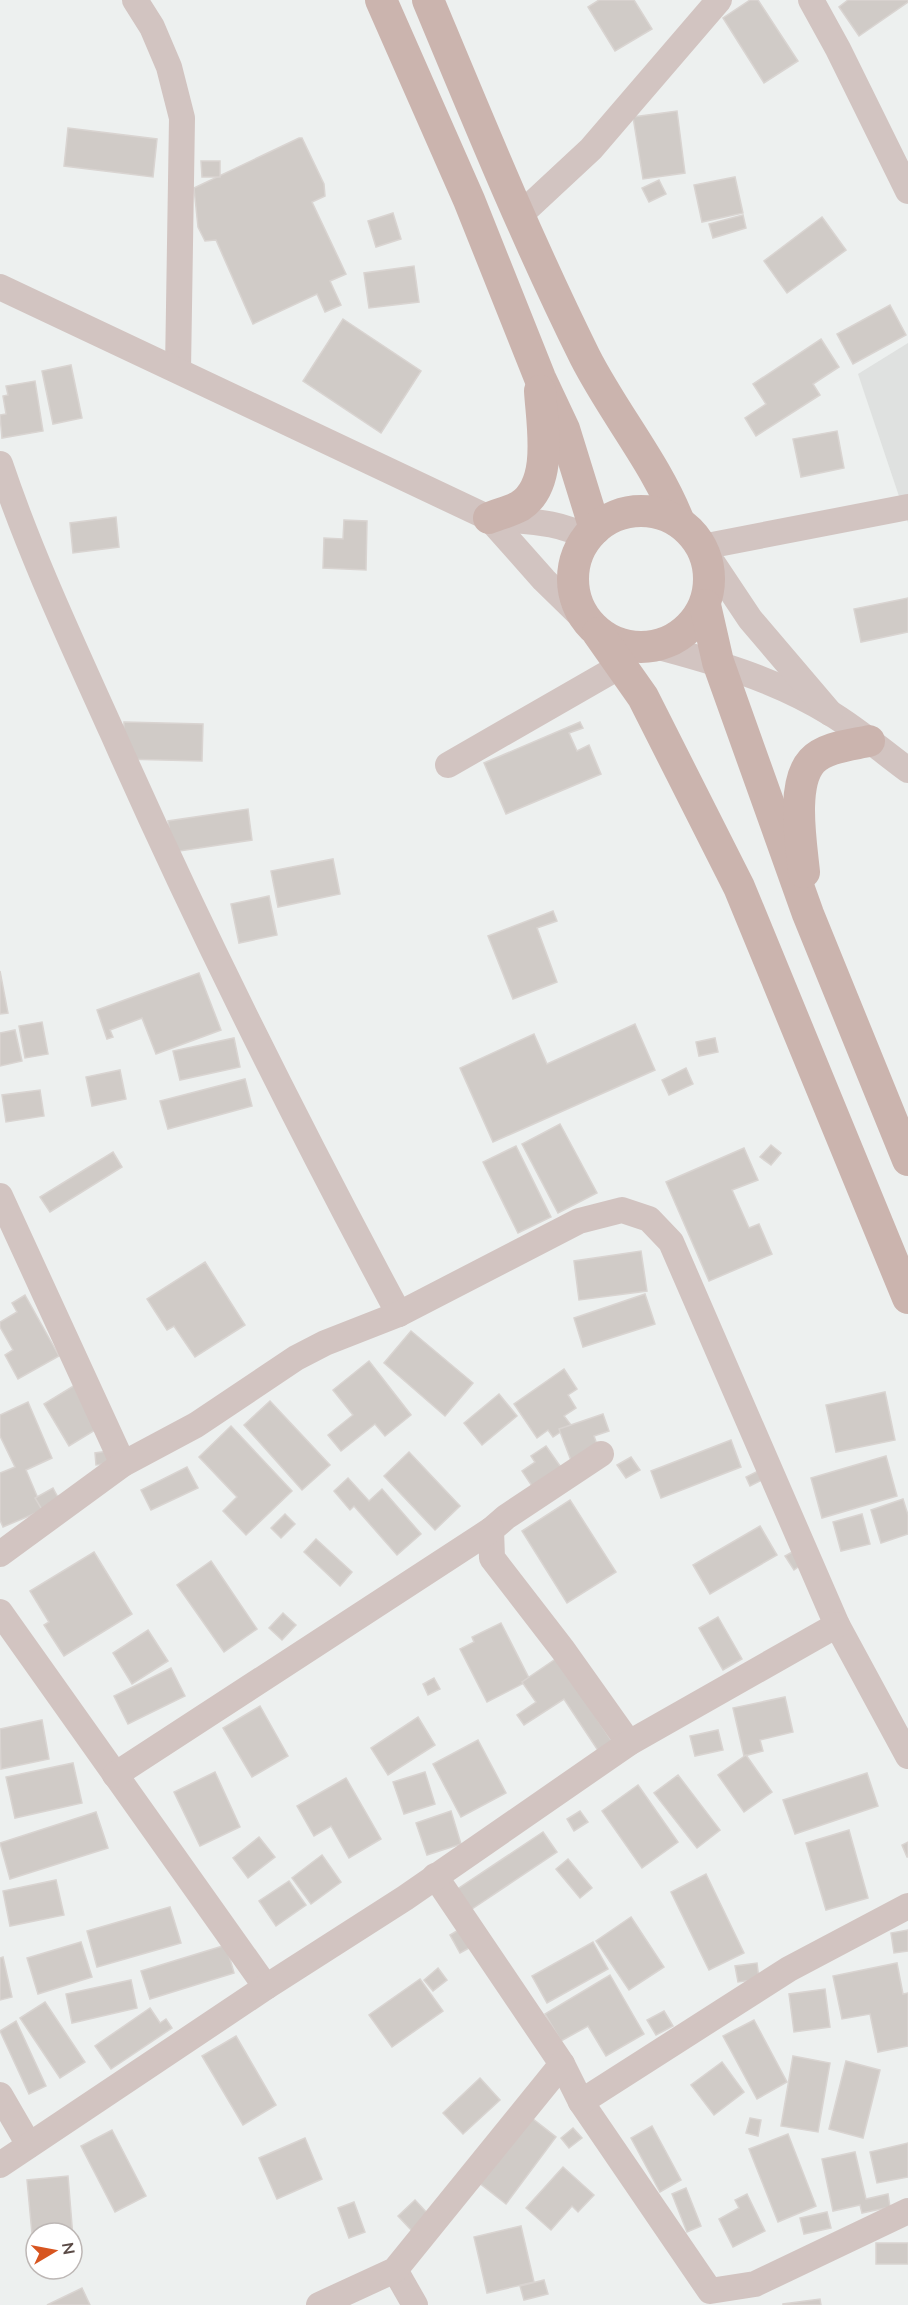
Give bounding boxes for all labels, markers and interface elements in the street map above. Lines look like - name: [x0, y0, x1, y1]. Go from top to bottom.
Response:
- north arrow: [24, 2221, 84, 2281]
- text: N: [58, 2241, 80, 2256]

